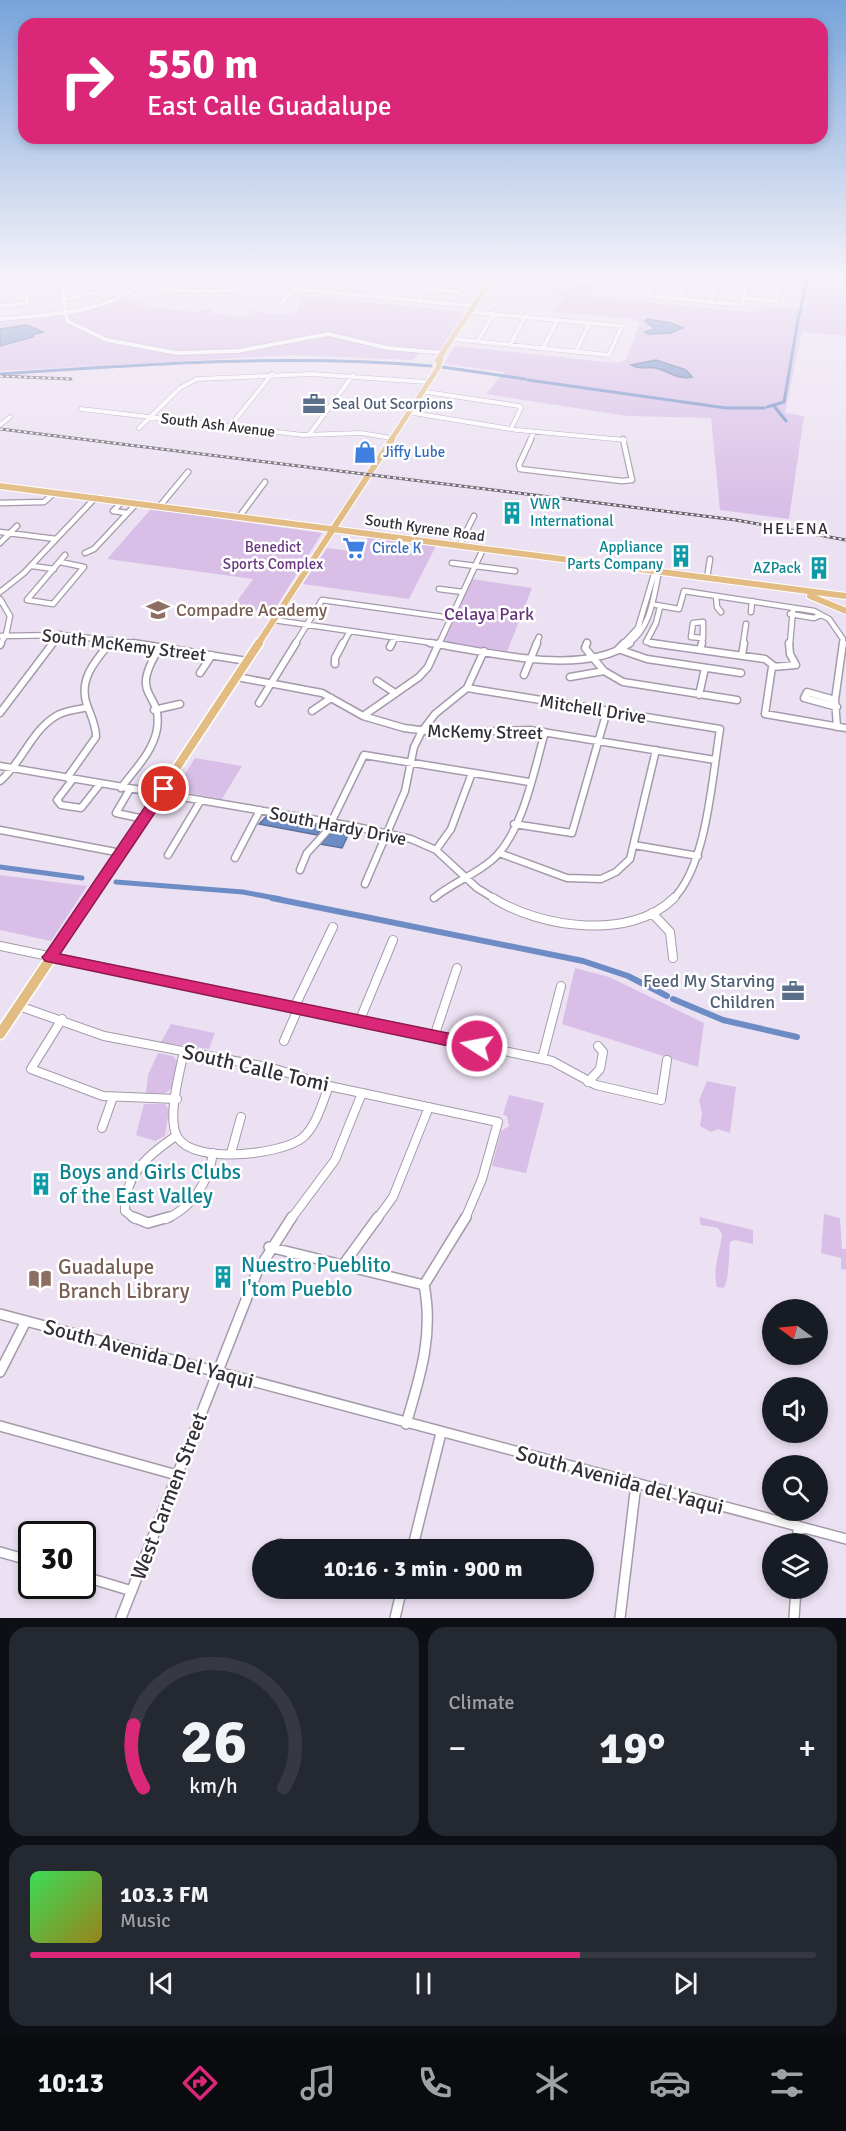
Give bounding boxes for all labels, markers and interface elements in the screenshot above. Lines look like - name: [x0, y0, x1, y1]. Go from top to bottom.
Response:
- text: 550 m: [147, 39, 258, 90]
- icon: right: [48, 42, 126, 120]
- text: East Calle Guadalupe: [147, 90, 391, 123]
- office icon: Seal Out Scorpions: [301, 391, 327, 417]
- place label: Seal Out Scorpions: [332, 395, 453, 413]
- street label: South Ash Avenue: [160, 409, 276, 441]
- shop icon: Jiffy Lube: [352, 439, 378, 465]
- place label: Jiffy Lube: [383, 443, 445, 461]
- place label: VWR International: [530, 495, 614, 530]
- building icon: VWR International: [499, 500, 525, 526]
- street label: South Kyrene Road: [364, 511, 486, 545]
- district label: HELENA: [763, 519, 829, 539]
- supermarket icon: Circle K: [341, 535, 367, 561]
- park label: Benedict Sports Complex: [223, 538, 323, 573]
- place label: Appliance Parts Company: [567, 538, 663, 573]
- place label: Circle K: [372, 539, 421, 557]
- building icon: Appliance Parts Company: [668, 543, 694, 569]
- building icon: AZPack: [806, 555, 832, 581]
- place label: AZPack: [753, 559, 801, 577]
- school or university icon: Compadre Academy: [145, 597, 171, 623]
- place label: Compadre Academy: [176, 599, 328, 621]
- park label: Celaya Park: [444, 603, 534, 625]
- street label: South McKemy Street: [41, 624, 207, 666]
- street label: Mitchell Drive: [538, 690, 648, 728]
- street label: McKemy Street: [427, 720, 543, 744]
- pin: [138, 763, 189, 814]
- icon: arrive: [147, 772, 180, 805]
- street label: South Hardy Drive: [268, 802, 408, 850]
- place label: Feed My Starving Children: [643, 970, 775, 1013]
- office icon: Feed My Starving Children: [780, 978, 806, 1004]
- position arrow: [445, 1014, 509, 1078]
- street label: South Calle Tomi: [180, 1039, 332, 1097]
- place label: Boys and Girls Clubs of the East Valley: [59, 1159, 241, 1209]
- building icon: Boys and Girls Clubs of the East Valley: [28, 1171, 54, 1197]
- place label: Nuestro Pueblito I'tom Pueblo: [241, 1252, 391, 1302]
- place label: Guadalupe Branch Library: [58, 1254, 190, 1304]
- building icon: Nuestro Pueblito I'tom Pueblo: [210, 1264, 236, 1290]
- library icon: Guadalupe Branch Library: [27, 1266, 53, 1292]
- north arrow: [762, 1299, 828, 1365]
- map controls: [762, 1299, 828, 1599]
- street label: South Avenida Del Yaqui: [41, 1313, 257, 1395]
- button: sound: [762, 1377, 828, 1443]
- street label: West Carmen Street: [125, 1408, 213, 1584]
- street label: South Avenida del Yaqui: [513, 1440, 727, 1520]
- button: search: [762, 1455, 828, 1521]
- speed limit sign: 30: [18, 1521, 96, 1599]
- button: layers: [762, 1533, 828, 1599]
- text: 10:16 · 3 min · 900 m: [323, 1555, 523, 1582]
- text: Climate: [449, 1690, 514, 1715]
- text: 26: [180, 1703, 247, 1780]
- text: 19°: [599, 1721, 666, 1776]
- text: −: [449, 1728, 466, 1769]
- text: +: [798, 1728, 816, 1769]
- text: km/h: [189, 1774, 238, 1800]
- text: 103.3 FM: [120, 1881, 209, 1908]
- text: Music: [120, 1908, 171, 1933]
- icon: previous: [145, 1967, 178, 2000]
- icon: pause: [407, 1967, 440, 2000]
- icon: next: [669, 1967, 702, 2000]
- icon: directions: [179, 2062, 221, 2104]
- icon: music: [297, 2062, 339, 2104]
- icon: phone: [414, 2062, 456, 2104]
- icon: climate: [531, 2062, 573, 2104]
- icon: car: [649, 2062, 691, 2104]
- icon: filters: [766, 2062, 808, 2104]
- text: 10:13: [38, 2067, 104, 2100]

